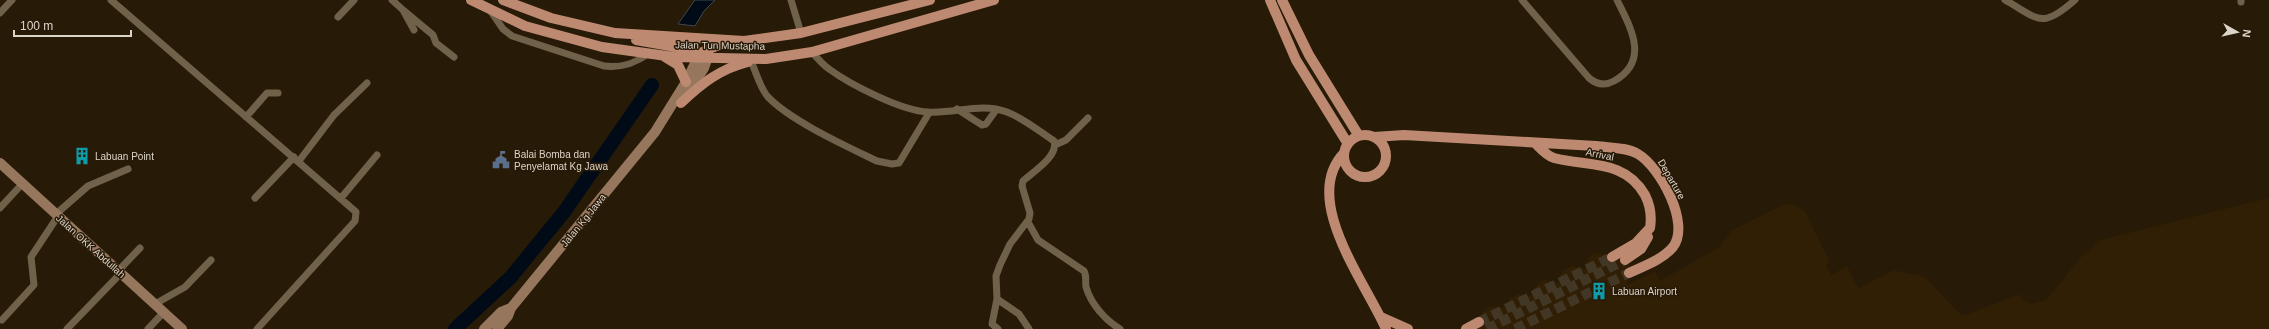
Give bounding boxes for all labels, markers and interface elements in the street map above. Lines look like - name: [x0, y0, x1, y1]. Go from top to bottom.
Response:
- scale bar: [14, 12, 131, 38]
- north arrow: [2217, 12, 2257, 52]
- text: 100 m: [20, 19, 53, 33]
- text: N: [2240, 29, 2253, 38]
- street label: Jalan Tun Mustapha: [675, 39, 766, 52]
- building icon: Labuan Point: [72, 146, 92, 166]
- street label: Arrival: [1585, 146, 1615, 163]
- place label: Balai Bomba dan Penyelamat Kg Jawa: [514, 149, 608, 172]
- public building icon: Balai Bomba dan Penyelamat Kg Jawa: [491, 150, 511, 170]
- place label: Labuan Point: [95, 151, 154, 162]
- street label: Departure: [1656, 157, 1688, 202]
- street label: Jalan Kg Jawa: [559, 191, 608, 249]
- street label: Jalan OKK Abdullah: [54, 213, 127, 280]
- building icon: Labuan Airport: [1589, 281, 1609, 301]
- place label: Labuan Airport: [1612, 286, 1677, 297]

